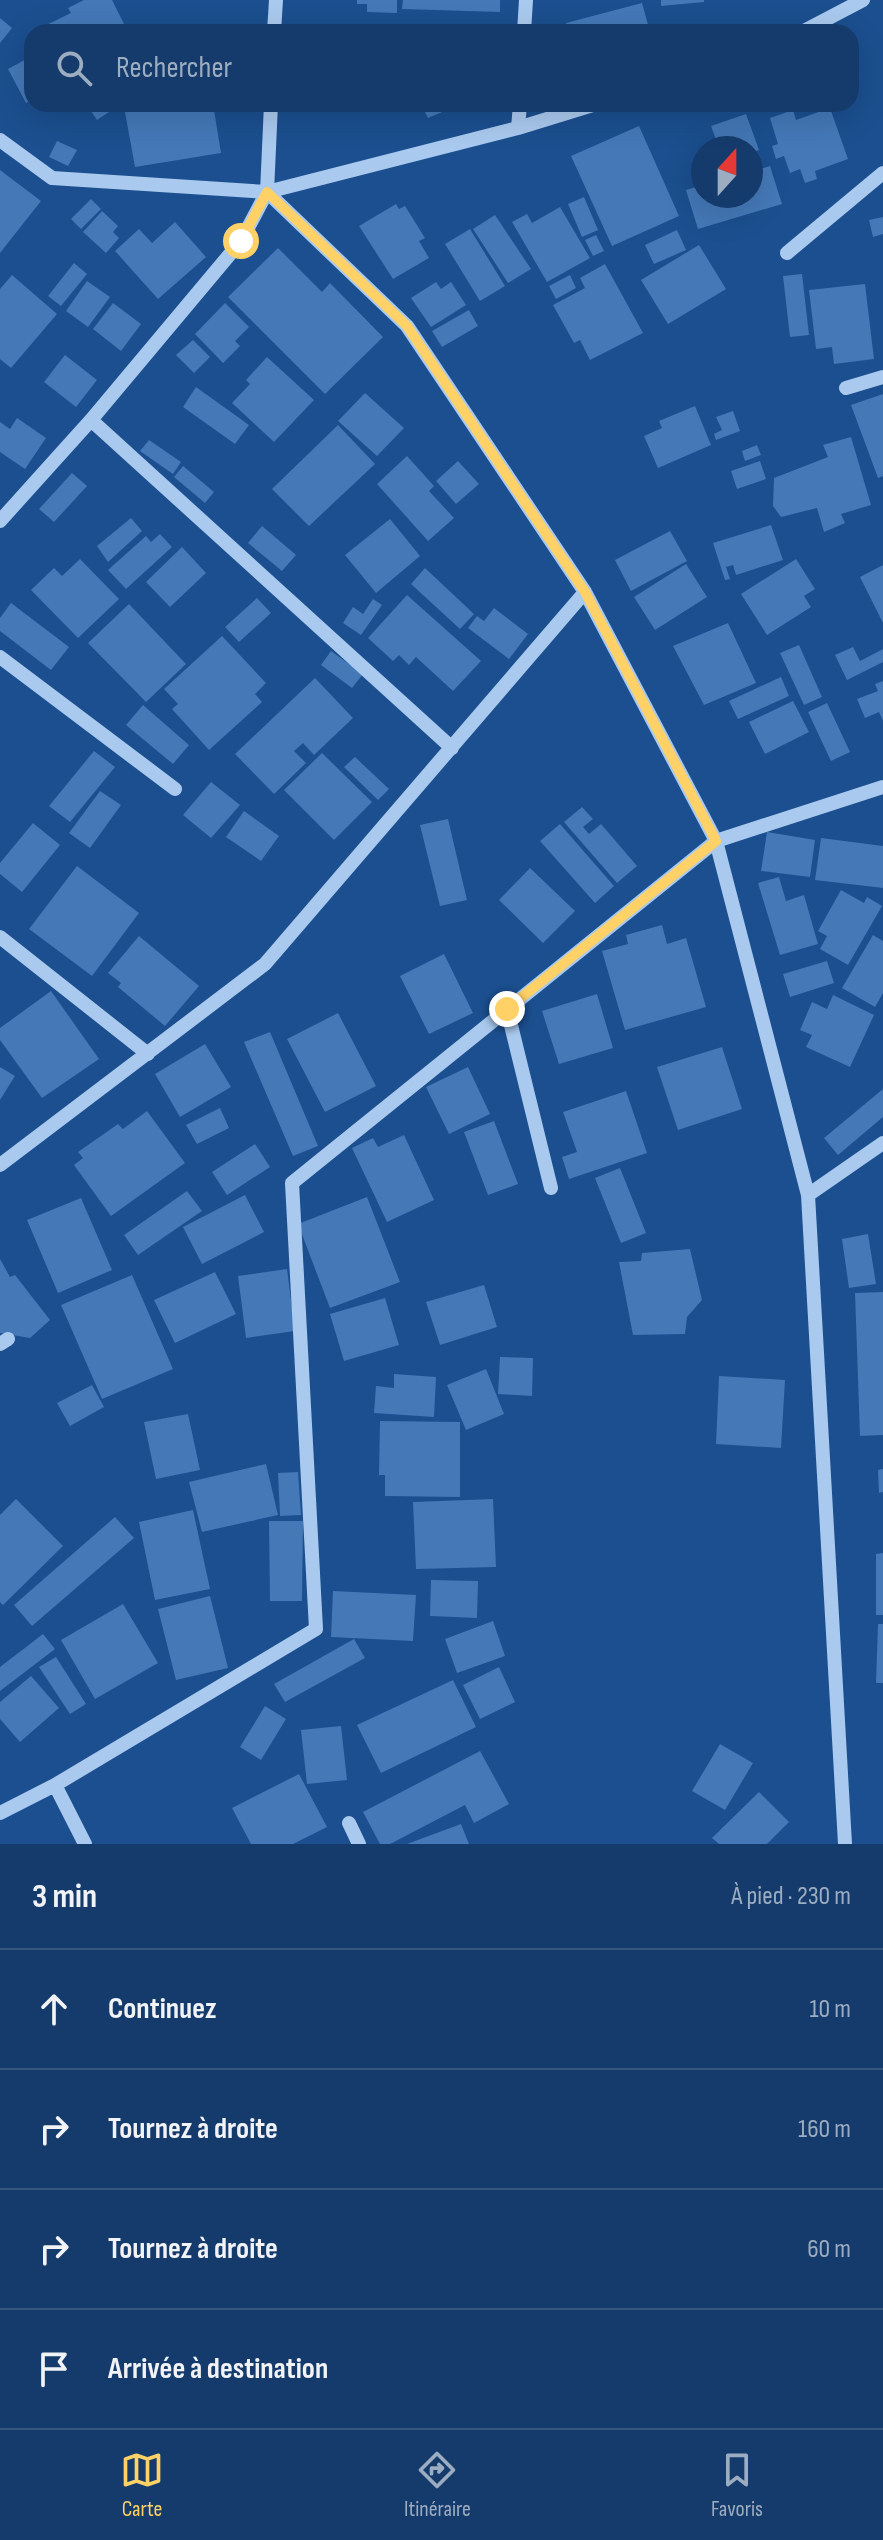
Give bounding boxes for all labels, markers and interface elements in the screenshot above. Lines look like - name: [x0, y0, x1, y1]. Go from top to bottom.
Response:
- search box: [24, 24, 859, 112]
- icon: search: [52, 46, 96, 90]
- text: Rechercher: [116, 50, 232, 86]
- north arrow: [691, 136, 763, 208]
- route start: [223, 223, 259, 259]
- route end: [489, 991, 525, 1027]
- text: 3 min: [32, 1876, 97, 1917]
- text: À pied · 230 m: [731, 1881, 851, 1912]
- icon: ahead: [32, 1987, 76, 2031]
- text: Continuez: [108, 1991, 217, 2027]
- text: 10 m: [809, 1994, 851, 2025]
- icon: right: [32, 2107, 76, 2151]
- text: Tournez à droite: [108, 2111, 278, 2147]
- text: 160 m: [798, 2114, 851, 2145]
- icon: right: [32, 2227, 76, 2271]
- text: Tournez à droite: [108, 2231, 278, 2267]
- text: 60 m: [807, 2234, 851, 2265]
- icon: arrive: [32, 2347, 76, 2391]
- text: Arrivée à destination: [108, 2351, 328, 2387]
- tab: Carte: [120, 2448, 164, 2523]
- tab: Itinéraire: [404, 2448, 471, 2523]
- tab: Favoris: [711, 2448, 763, 2523]

